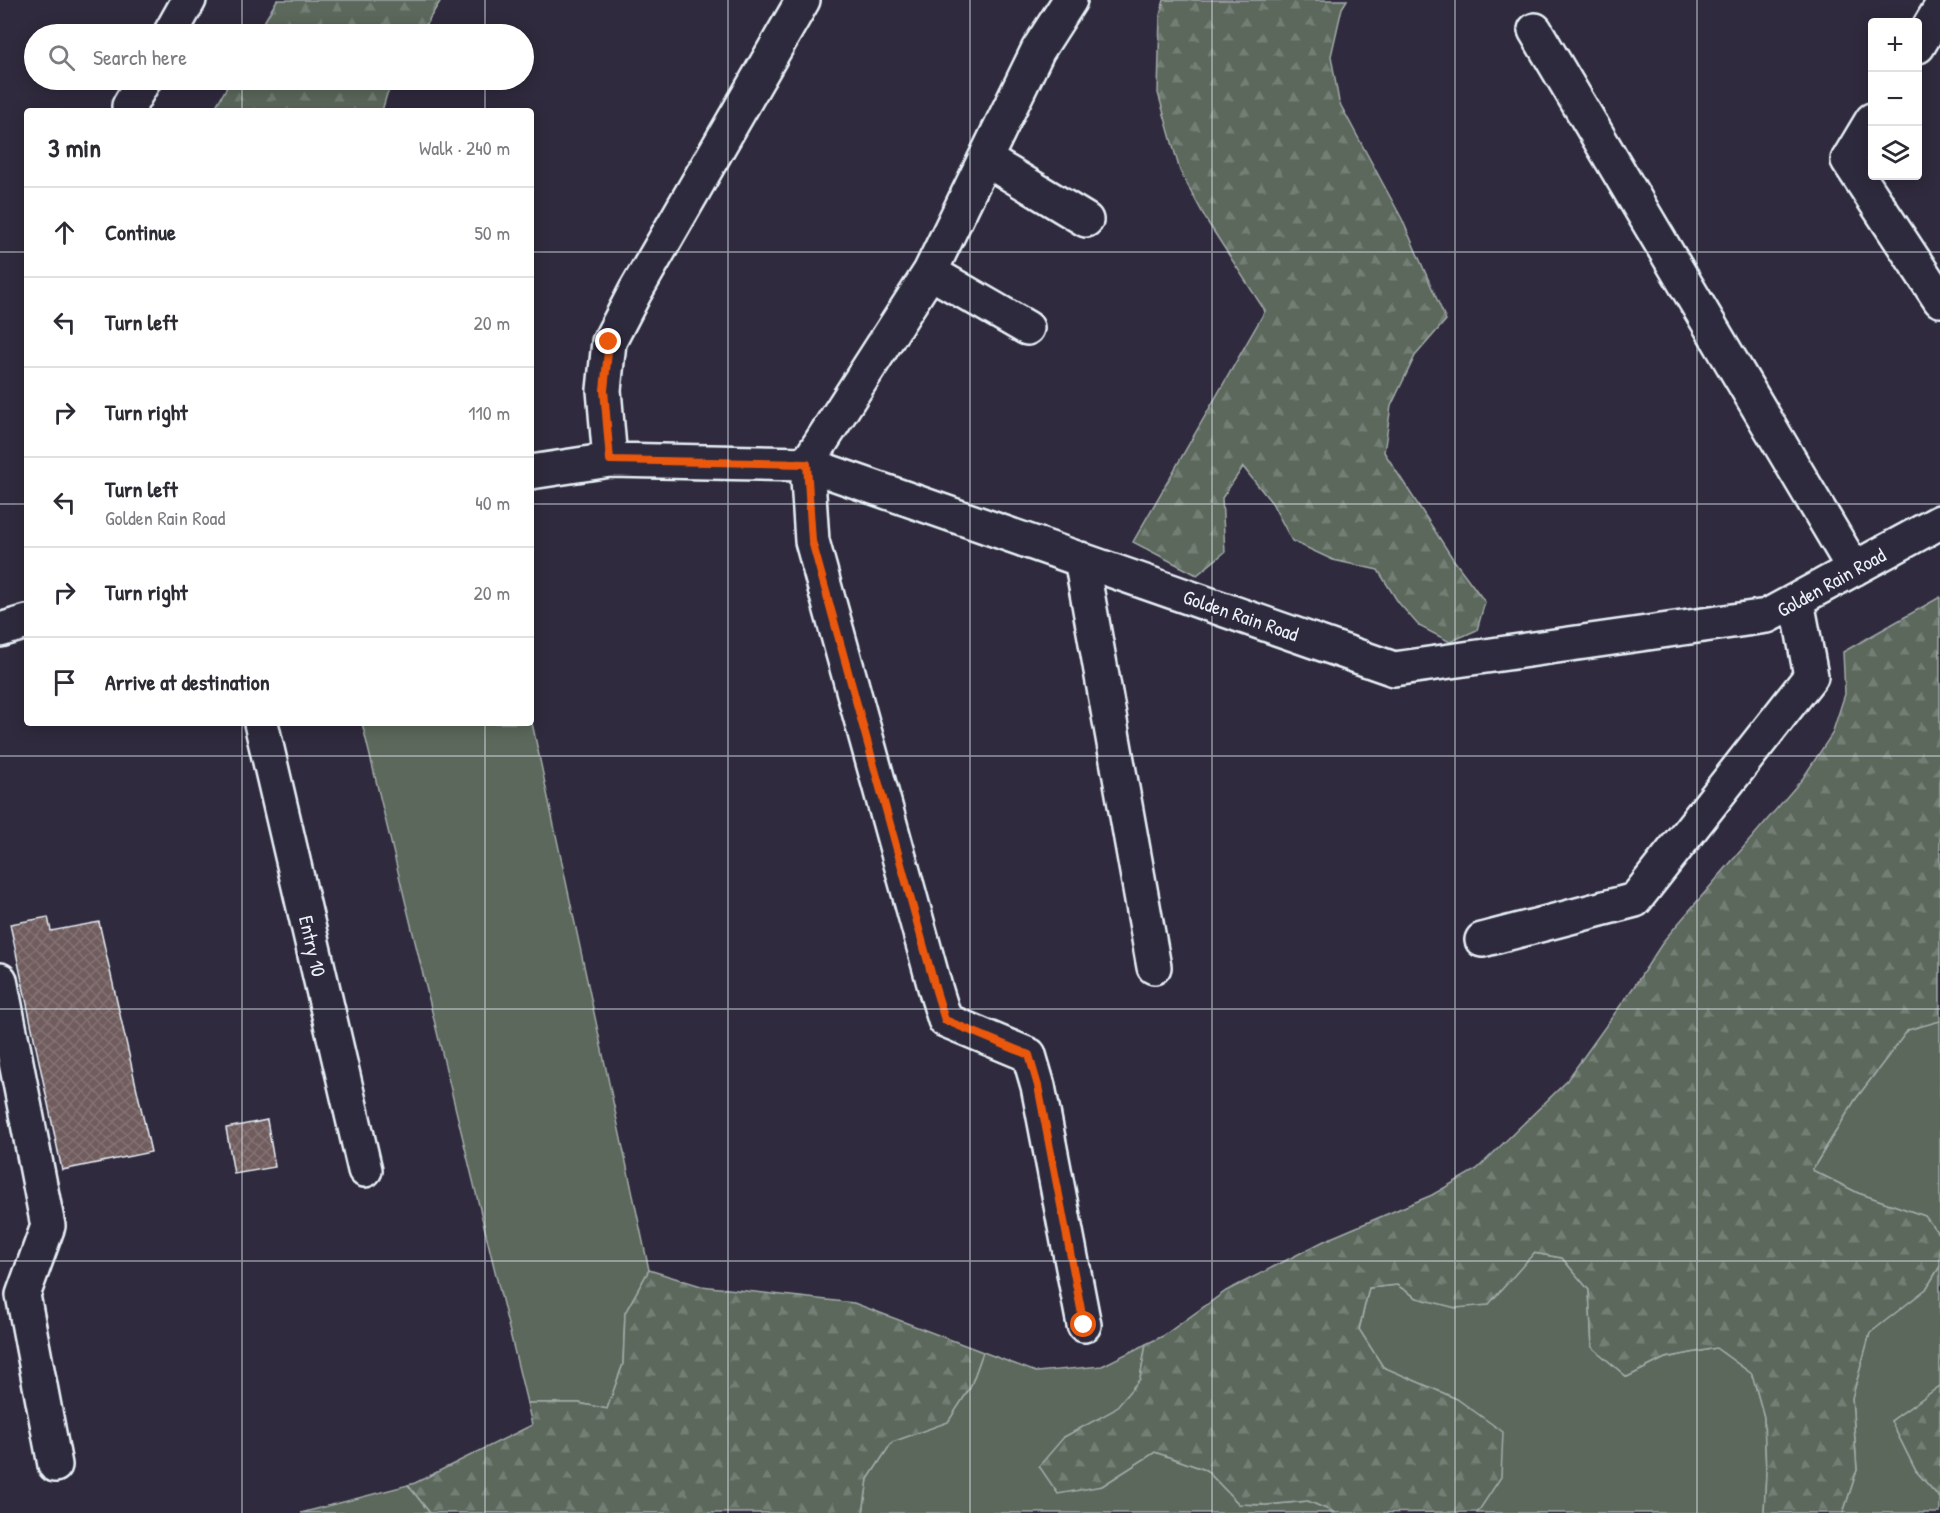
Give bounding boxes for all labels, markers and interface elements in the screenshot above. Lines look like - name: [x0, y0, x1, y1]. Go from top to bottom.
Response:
- map controls: [1868, 18, 1922, 180]
- button: +: [1868, 18, 1922, 72]
- search box: [24, 24, 534, 90]
- icon: search: [45, 41, 78, 74]
- text: Search here: [93, 42, 187, 72]
- button: −: [1868, 72, 1922, 126]
- button: layers: [1868, 126, 1922, 180]
- text: 3 min: [48, 130, 101, 165]
- text: Walk · 240 m: [419, 134, 510, 161]
- icon: ahead: [48, 216, 81, 249]
- text: Continue: [105, 217, 176, 247]
- text: 50 m: [474, 219, 510, 246]
- icon: left: [48, 306, 81, 339]
- text: Turn left: [105, 307, 178, 337]
- text: 20 m: [473, 309, 510, 336]
- route end: [595, 328, 621, 354]
- icon: right: [48, 396, 81, 429]
- text: Turn right: [105, 397, 188, 427]
- text: 110 m: [468, 399, 510, 426]
- text: Turn left: [105, 474, 178, 504]
- icon: left: [48, 486, 81, 519]
- text: 40 m: [475, 489, 510, 516]
- text: Golden Rain Road: [105, 504, 225, 531]
- street label: Golden Rain Road: [1772, 541, 1890, 623]
- icon: right: [48, 576, 81, 609]
- text: Turn right: [105, 577, 188, 607]
- text: 20 m: [473, 579, 510, 606]
- street label: Golden Rain Road: [1180, 583, 1302, 647]
- icon: arrive: [48, 666, 81, 699]
- text: Arrive at destination: [105, 667, 270, 697]
- street label: Entry 10: [293, 913, 333, 979]
- route start: [1070, 1311, 1096, 1337]

